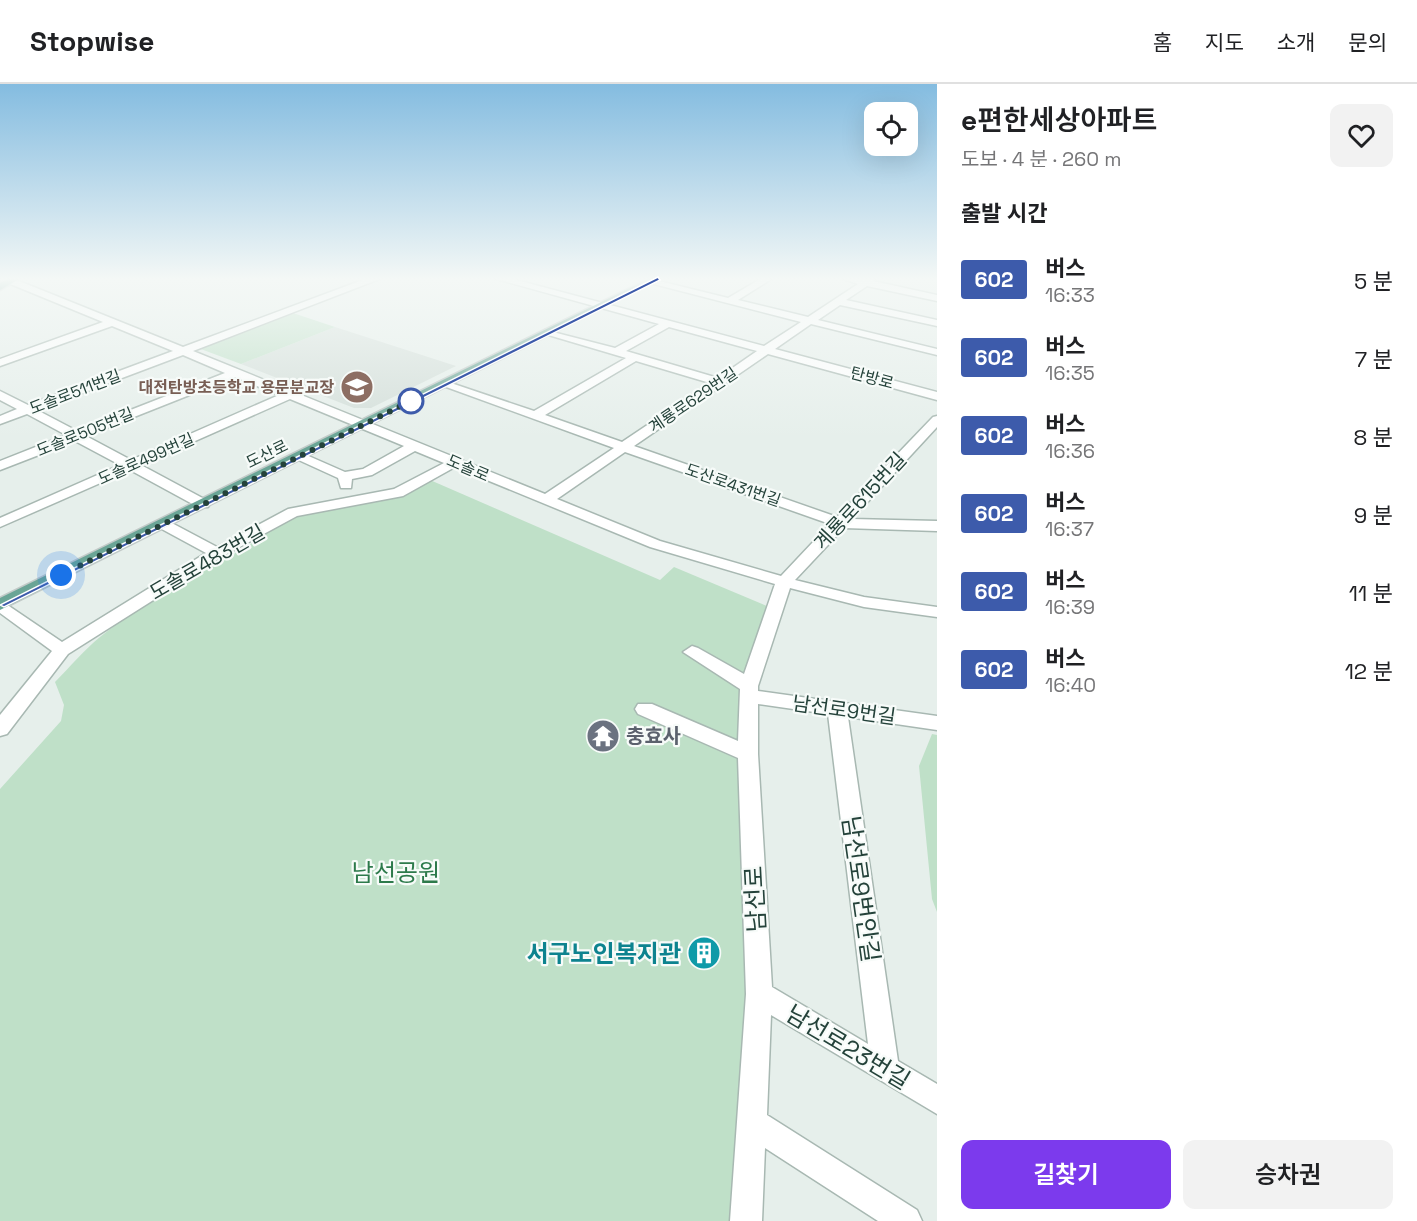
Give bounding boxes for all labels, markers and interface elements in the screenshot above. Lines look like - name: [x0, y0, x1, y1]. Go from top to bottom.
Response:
- text: Stopwise: [30, 23, 154, 59]
- text: 홈: [1153, 29, 1172, 56]
- text: 지도: [1205, 29, 1244, 56]
- text: 소개: [1277, 29, 1315, 56]
- text: 문의: [1348, 29, 1387, 56]
- map controls: [864, 102, 918, 156]
- button: locate: [864, 102, 918, 156]
- text: e편한세상아파트: [961, 102, 1157, 138]
- button: heart: [1330, 104, 1393, 167]
- text: 도보 · 4 분 · 260 m: [961, 146, 1121, 172]
- text: 출발 시간: [961, 199, 1048, 227]
- text: 버스: [1045, 254, 1085, 282]
- text: 602: [974, 266, 1014, 293]
- text: 5 분: [1354, 267, 1393, 295]
- text: 16:33: [1045, 282, 1095, 308]
- text: 버스: [1045, 332, 1085, 360]
- text: 602: [974, 344, 1014, 371]
- text: 7 분: [1355, 345, 1393, 373]
- text: 16:35: [1045, 360, 1095, 386]
- street label: 탄방로: [848, 362, 896, 394]
- street label: 계룡로629번길: [645, 363, 741, 437]
- street label: 도솔로511번길: [26, 365, 124, 419]
- school or university icon: 대전탄방초등학교 용문분교장: [339, 369, 375, 405]
- place label: 대전탄방초등학교 용문분교장: [139, 377, 334, 398]
- unlabelled marker: [398, 388, 424, 414]
- street label: 도솔로505번길: [33, 403, 137, 461]
- text: 버스: [1045, 410, 1085, 438]
- text: 602: [974, 422, 1014, 449]
- text: 8 분: [1353, 423, 1393, 451]
- street label: 도솔로499번길: [95, 428, 197, 490]
- street label: 도산로: [243, 435, 292, 473]
- text: 16:36: [1045, 438, 1095, 464]
- street label: 계룡로615번길: [808, 447, 912, 555]
- street label: 도솔로: [444, 450, 493, 486]
- street label: 도산로431번길: [682, 459, 784, 511]
- text: 버스: [1045, 488, 1085, 516]
- text: 602: [974, 500, 1014, 527]
- text: 9 분: [1354, 501, 1393, 529]
- text: 16:37: [1045, 516, 1094, 542]
- street label: 도솔로483번길: [145, 518, 269, 606]
- your location: [46, 560, 76, 590]
- text: 버스: [1045, 566, 1085, 594]
- text: 602: [974, 578, 1014, 605]
- text: 11 분: [1349, 579, 1393, 607]
- text: 16:39: [1045, 594, 1095, 620]
- text: 버스: [1045, 644, 1085, 672]
- text: 602: [974, 656, 1014, 683]
- text: 12 분: [1345, 657, 1393, 685]
- text: 16:40: [1045, 672, 1096, 698]
- street label: 남선로9번길: [791, 690, 897, 730]
- temple icon: 충효사: [585, 718, 621, 754]
- place label: 충효사: [626, 723, 681, 749]
- street label: 남선로9번안길: [835, 814, 887, 964]
- park label: 남선공원: [352, 857, 440, 888]
- street label: 남선로: [738, 865, 772, 933]
- building icon: 서구노인복지관: [686, 935, 722, 971]
- place label: 서구노인복지관: [526, 938, 681, 969]
- street label: 남선로23번길: [780, 998, 916, 1096]
- button: 길찾기: [961, 1140, 1171, 1209]
- button: 승차권: [1183, 1140, 1393, 1209]

